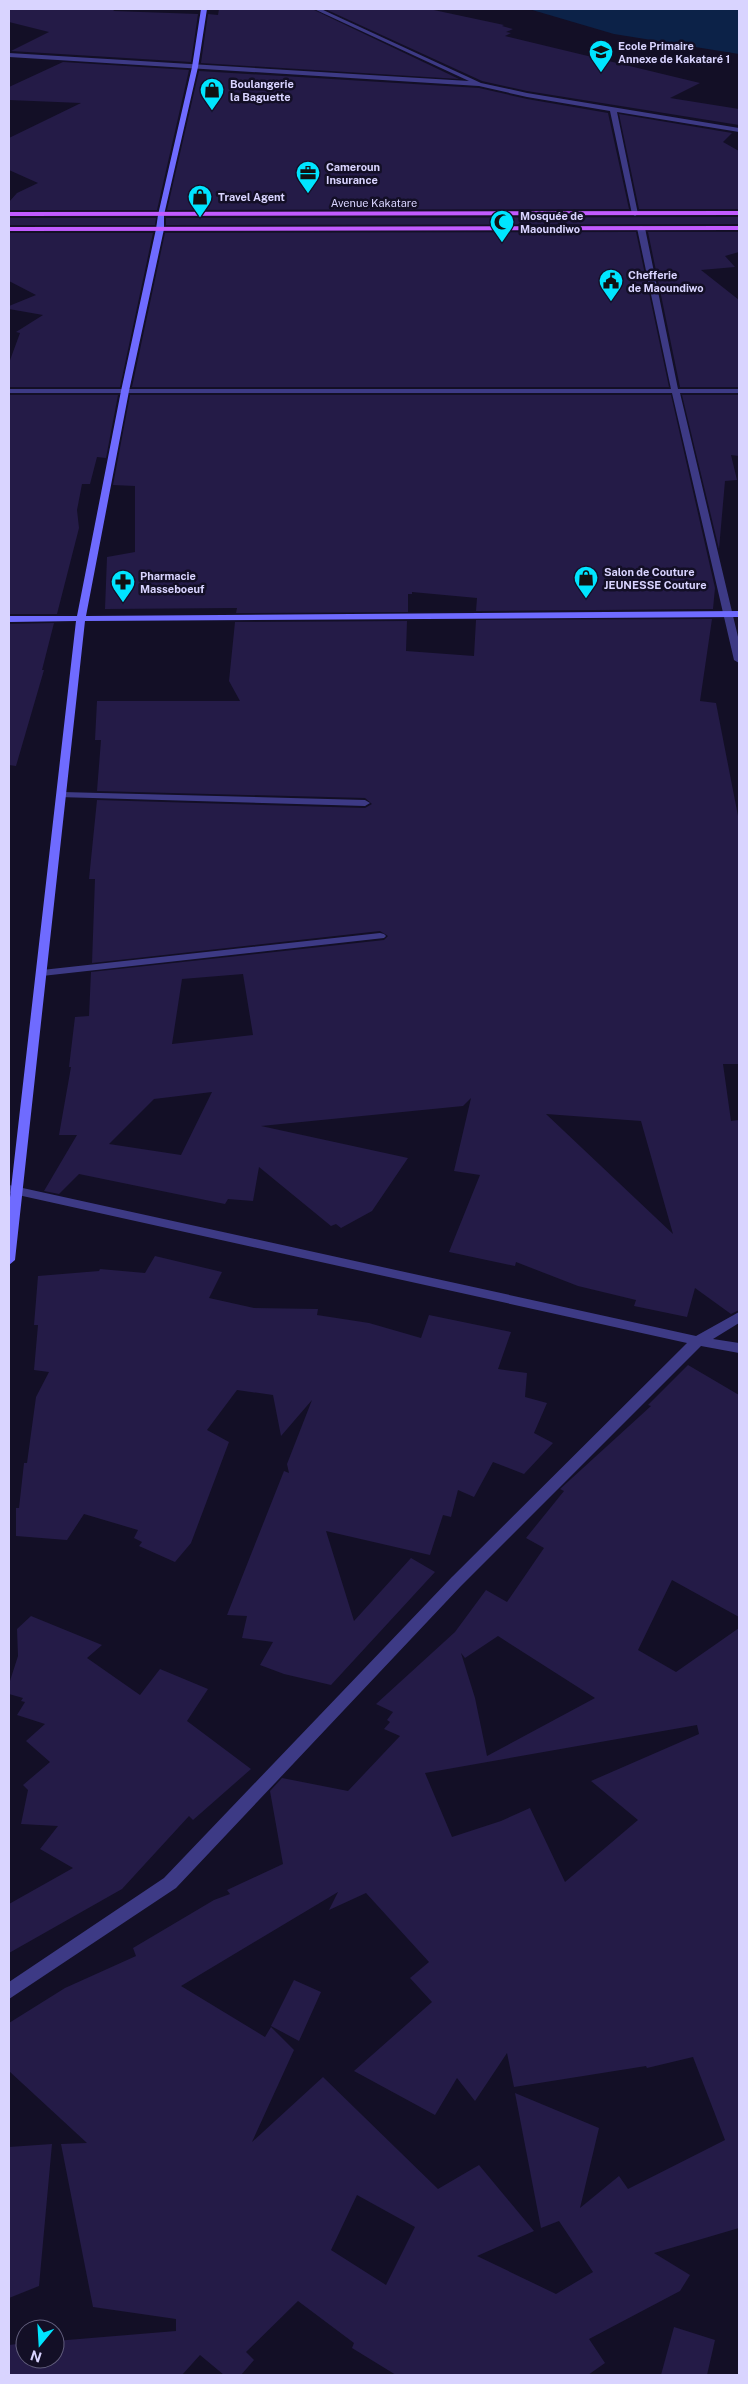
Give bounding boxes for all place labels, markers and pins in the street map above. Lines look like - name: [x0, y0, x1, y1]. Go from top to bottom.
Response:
- school or university icon: Ecole Primaire Annexe de Kakataré 1: [588, 39, 614, 73]
- place label: Ecole Primaire Annexe de Kakataré 1: [618, 40, 730, 65]
- shop icon: Boulangerie la Baguette: [199, 77, 225, 111]
- place label: Boulangerie la Baguette: [230, 78, 294, 103]
- office icon: Cameroun Insurance: [295, 160, 321, 194]
- place label: Cameroun Insurance: [326, 161, 380, 186]
- shop icon: Travel Agent: [187, 184, 213, 218]
- place label: Travel Agent: [218, 191, 285, 203]
- mosque icon: Mosquée de Maoundiwo: [489, 209, 515, 243]
- place label: Mosquée de Maoundiwo: [520, 210, 583, 235]
- public building icon: Chefferie de Maoundiwo: [598, 268, 624, 302]
- place label: Chefferie de Maoundiwo: [628, 269, 704, 294]
- shop icon: Salon de Couture JEUNESSE Couture: [573, 565, 599, 599]
- place label: Salon de Couture JEUNESSE Couture: [604, 566, 707, 591]
- pharmacy icon: Pharmacie Masseboeuf: [110, 569, 136, 603]
- place label: Pharmacie Masseboeuf: [140, 570, 205, 595]

